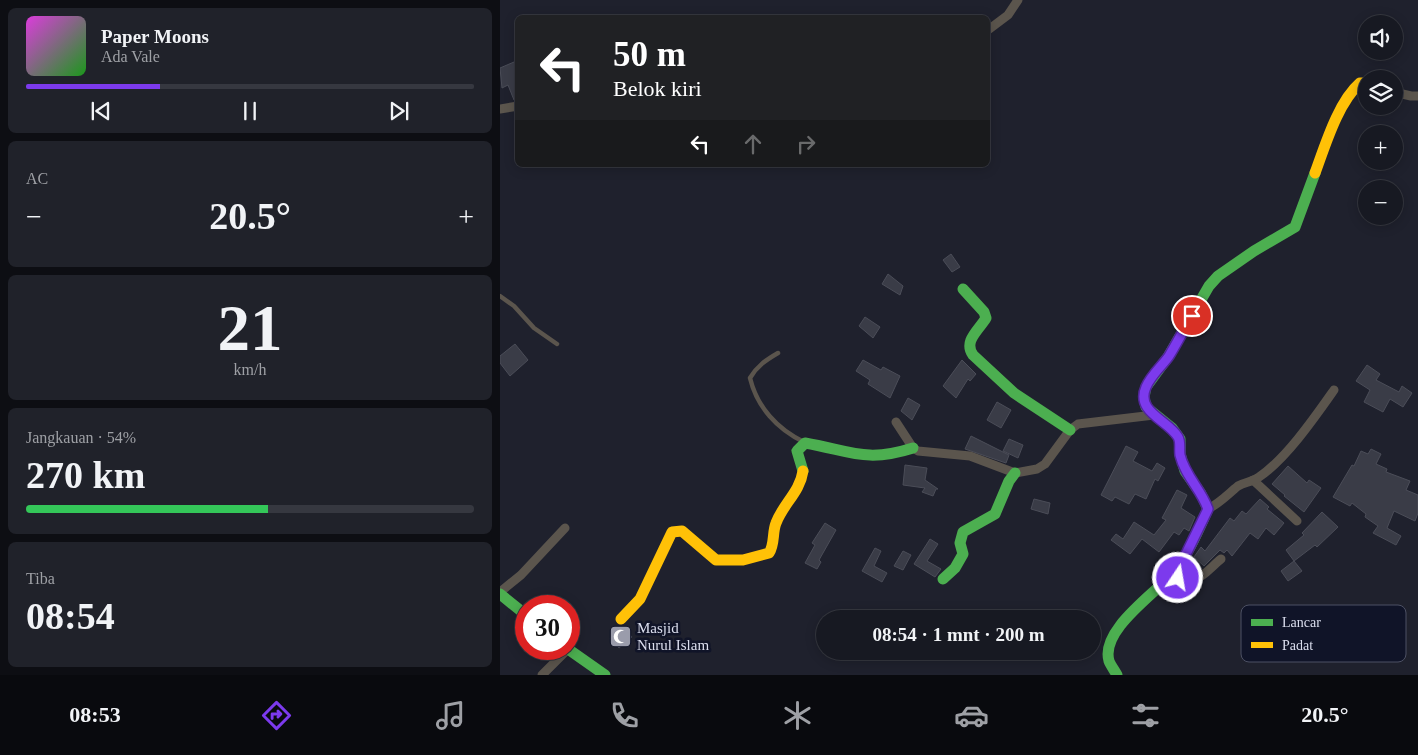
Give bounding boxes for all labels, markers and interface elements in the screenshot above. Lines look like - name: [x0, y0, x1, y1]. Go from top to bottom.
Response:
- map controls: [1358, 15, 1403, 225]
- button: sound: [1358, 15, 1403, 60]
- text: Paper Moons: [101, 26, 209, 47]
- icon: left: [530, 35, 595, 100]
- text: 50 m: [613, 35, 686, 74]
- text: Ada Vale: [101, 48, 160, 65]
- button: layers: [1358, 70, 1403, 115]
- text: Belok kiri: [613, 76, 702, 101]
- icon: previous: [87, 97, 115, 125]
- icon: pause: [236, 97, 264, 125]
- icon: next: [385, 97, 413, 125]
- button: +: [1358, 125, 1403, 170]
- icon: left: [686, 130, 714, 158]
- icon: ahead: [739, 130, 767, 158]
- icon: right: [792, 130, 820, 158]
- text: AC: [26, 170, 48, 187]
- button: −: [1358, 180, 1403, 225]
- text: 20.5°: [209, 195, 291, 237]
- text: −: [26, 201, 42, 232]
- text: +: [458, 201, 474, 232]
- text: 21: [218, 292, 283, 364]
- pin: [1171, 295, 1213, 337]
- icon: arrive: [1178, 302, 1206, 330]
- text: km/h: [234, 361, 266, 378]
- text: Jangkauan · 54%: [26, 429, 136, 446]
- text: 270 km: [26, 454, 145, 496]
- position arrow: [1151, 551, 1203, 603]
- text: Tiba: [26, 570, 55, 587]
- text: 08:54: [26, 595, 115, 637]
- speed limit sign: 30: [515, 595, 580, 660]
- legend: [1241, 605, 1406, 662]
- text: Lancar: [1282, 615, 1321, 630]
- place label: Masjid Nurul Islam: [637, 620, 709, 653]
- text: 08:54 · 1 mnt · 200 m: [872, 624, 1045, 645]
- mosque icon: Masjid Nurul Islam: [609, 625, 633, 649]
- text: Padat: [1282, 638, 1313, 653]
- icon: directions: [259, 698, 294, 733]
- icon: music: [433, 698, 468, 733]
- icon: phone: [607, 698, 642, 733]
- icon: climate: [780, 698, 815, 733]
- icon: car: [954, 698, 989, 733]
- icon: filters: [1128, 698, 1163, 733]
- text: 08:53: [69, 702, 121, 727]
- text: 20.5°: [1301, 702, 1349, 727]

